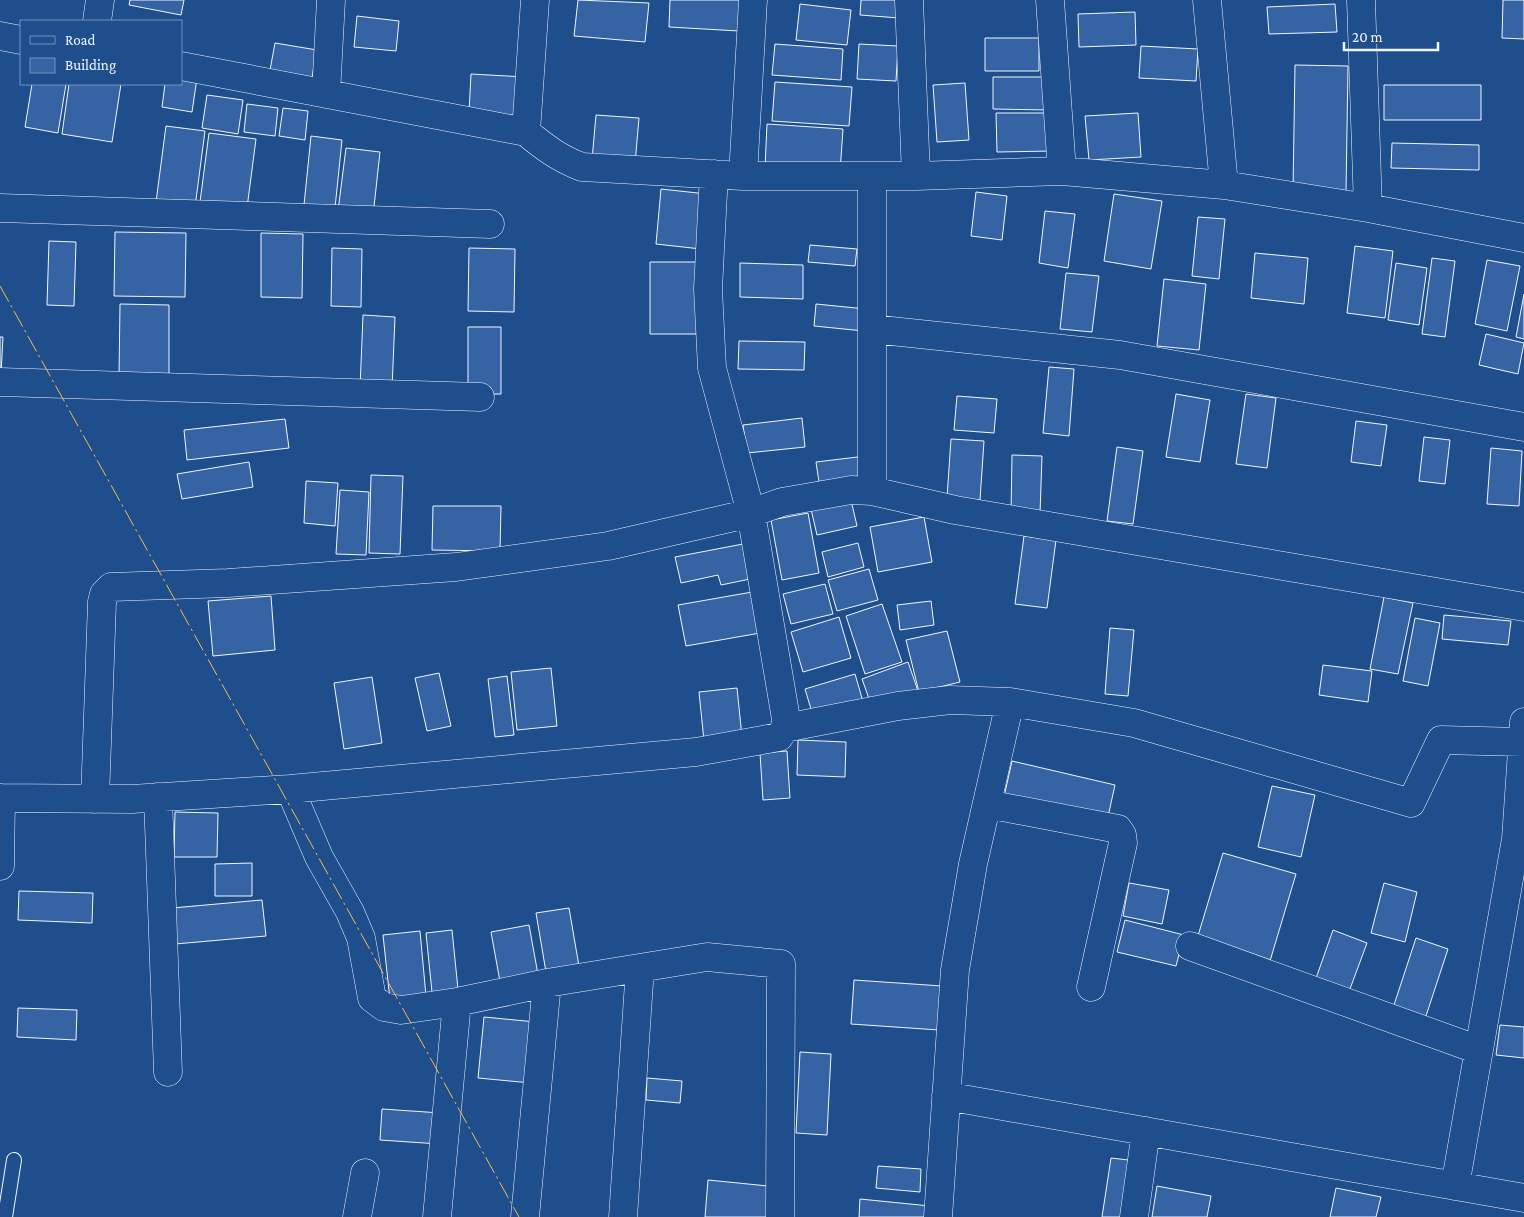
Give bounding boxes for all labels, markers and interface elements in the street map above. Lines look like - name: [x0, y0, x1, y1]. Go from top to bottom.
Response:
- legend: [20, 20, 182, 85]
- scale bar: [1344, 20, 1438, 52]
- text: 20 m: [1352, 29, 1383, 45]
- text: Road: [65, 32, 96, 48]
- text: Building: [65, 57, 116, 74]

